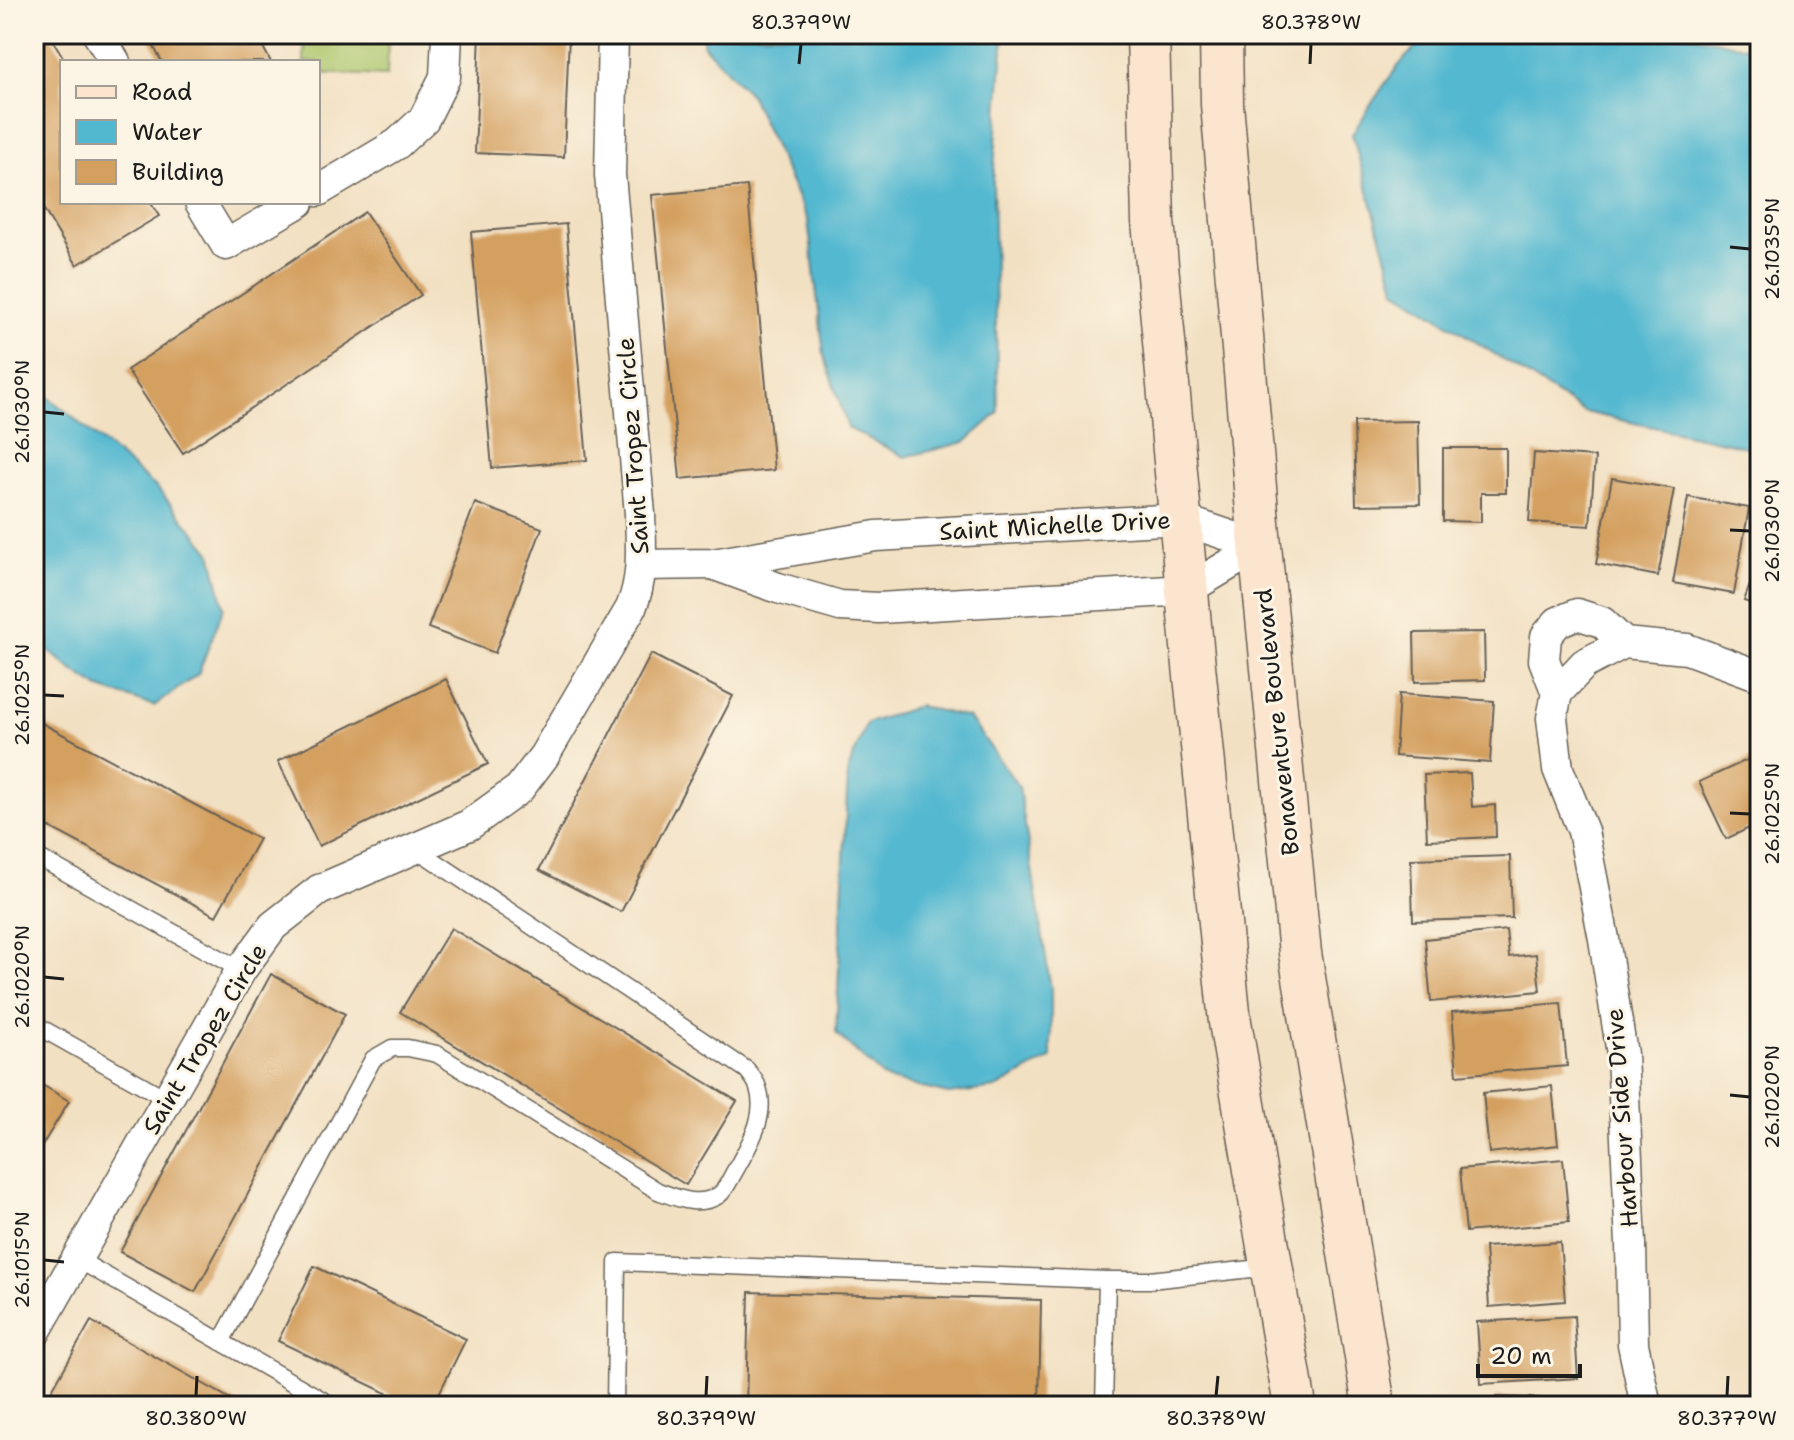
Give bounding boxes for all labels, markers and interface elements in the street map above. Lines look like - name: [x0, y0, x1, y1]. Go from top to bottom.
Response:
- text: 80.379°W: [751, 9, 851, 35]
- text: 80.378°W: [1261, 9, 1361, 35]
- legend: [60, 60, 320, 204]
- text: Road: [132, 76, 192, 108]
- text: Water: [132, 116, 203, 148]
- text: Building: [132, 156, 224, 188]
- text: 26.1035°N: [1759, 198, 1785, 300]
- street label: Saint Tropez Circle: [609, 336, 657, 556]
- text: 26.1030°N: [9, 360, 35, 464]
- text: 26.1030°N: [1759, 479, 1785, 583]
- street label: Saint Michelle Drive: [939, 504, 1171, 548]
- street label: Bonaventure Boulevard: [1247, 587, 1307, 857]
- text: 26.1025°N: [9, 644, 35, 746]
- text: 26.1025°N: [1759, 763, 1785, 865]
- text: 26.1020°N: [9, 925, 35, 1029]
- street label: Saint Tropez Circle: [135, 938, 275, 1140]
- street label: Harbour Side Drive: [1598, 1007, 1646, 1229]
- text: 26.1020°N: [1759, 1045, 1785, 1149]
- text: 26.1015°N: [9, 1211, 35, 1309]
- scale bar: [1478, 1328, 1580, 1378]
- text: 20 m: [1490, 1340, 1552, 1372]
- text: 80.380°W: [145, 1405, 247, 1431]
- text: 80.379°W: [656, 1405, 756, 1431]
- text: 80.378°W: [1166, 1405, 1266, 1431]
- text: 80.377°W: [1677, 1405, 1777, 1431]

